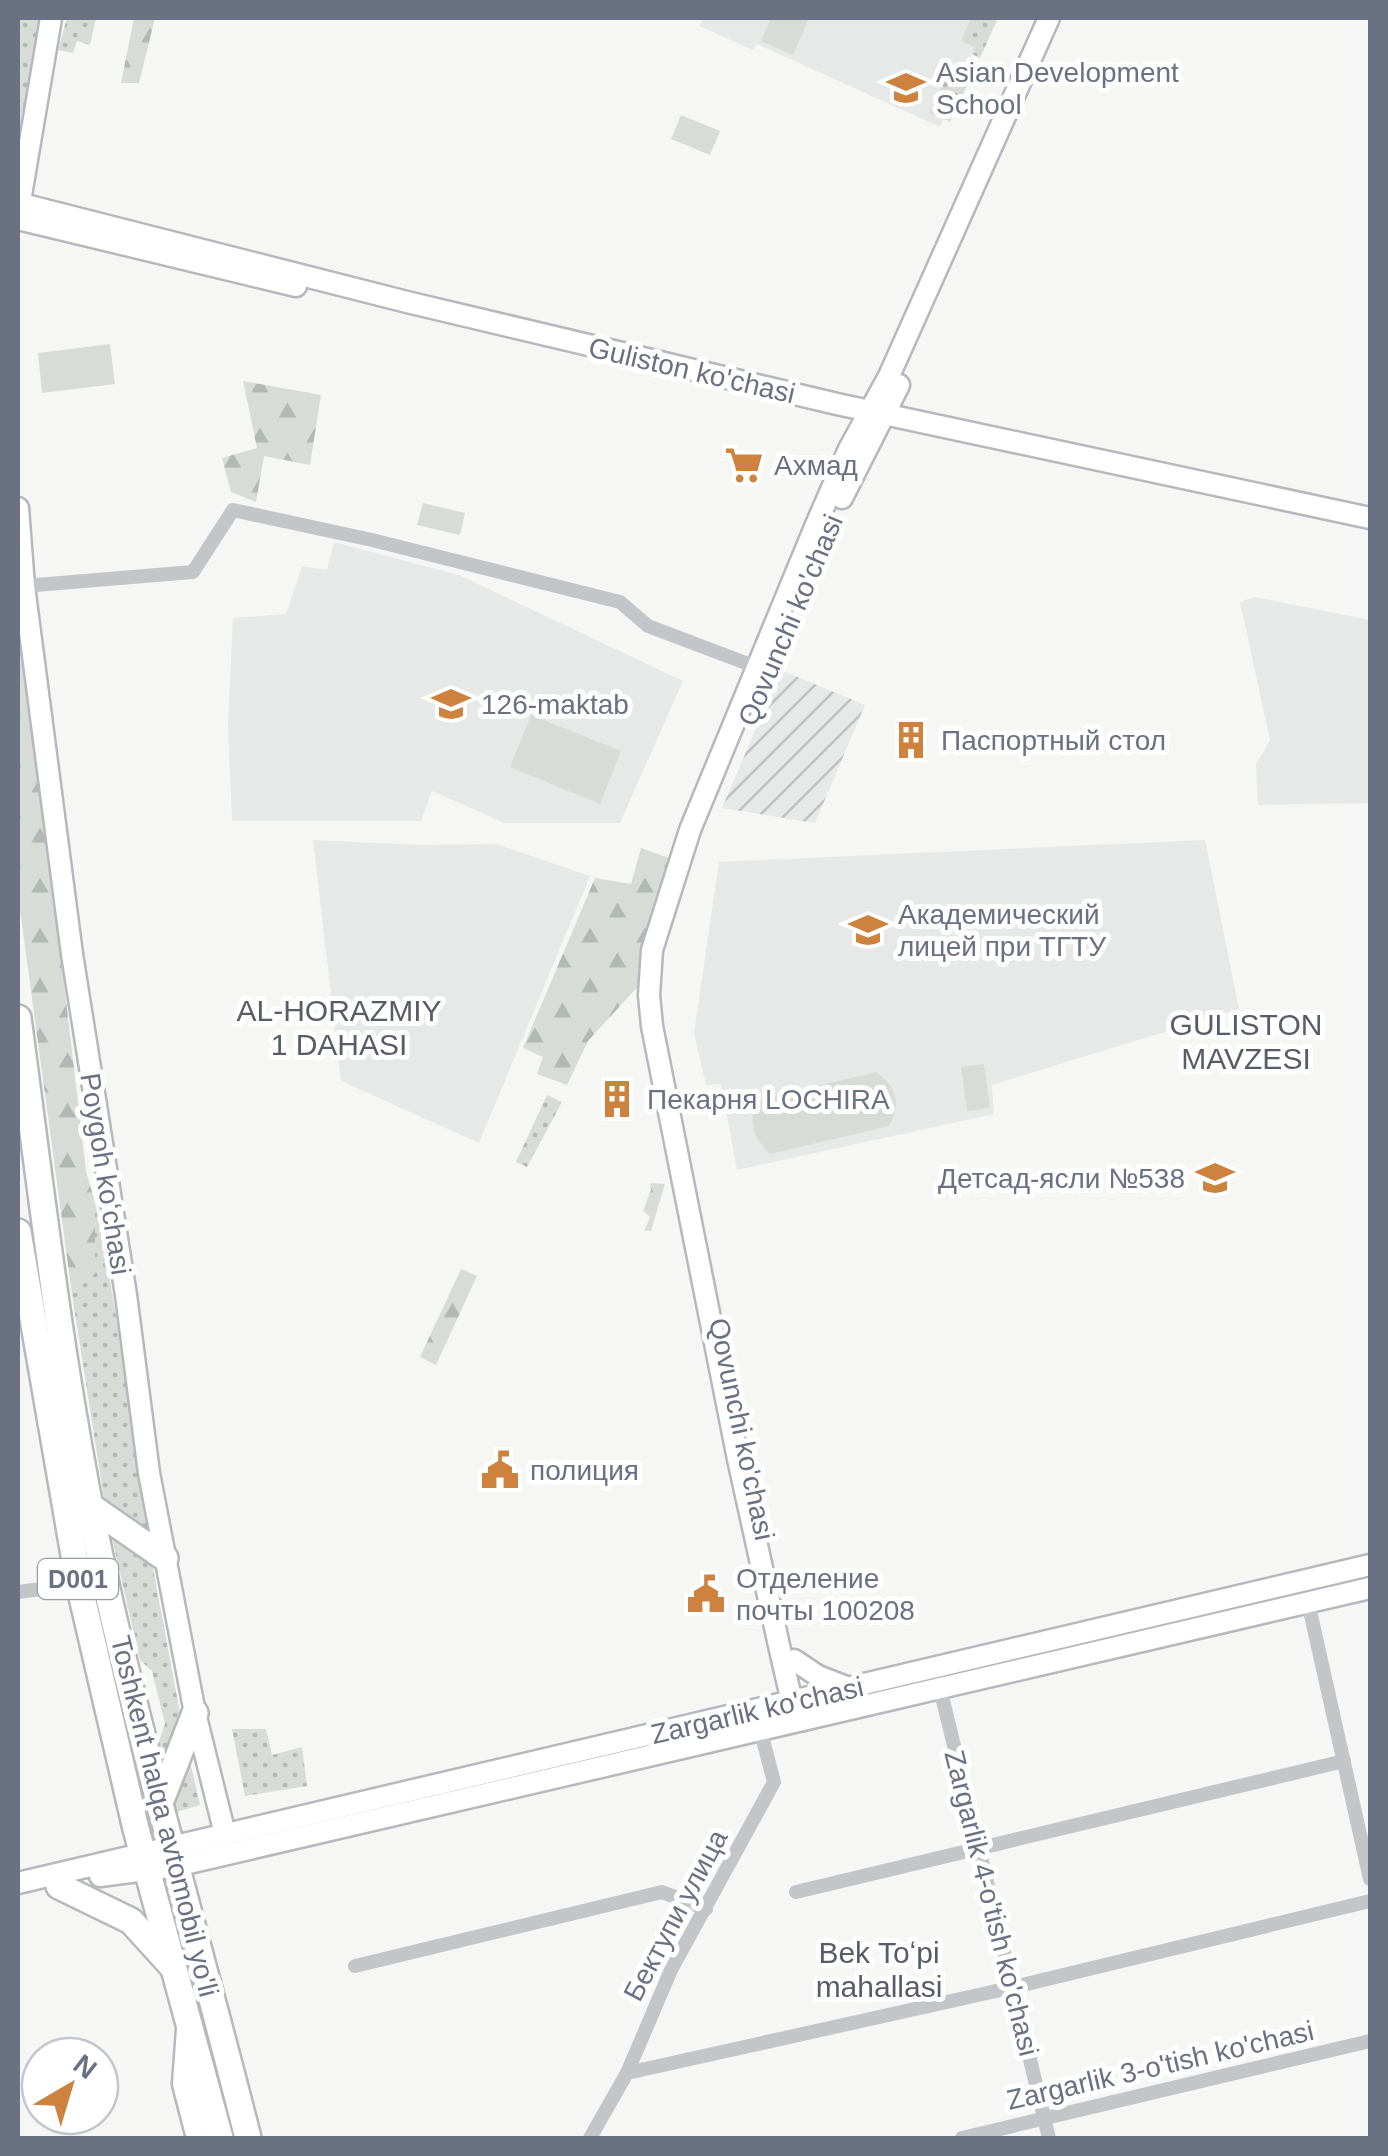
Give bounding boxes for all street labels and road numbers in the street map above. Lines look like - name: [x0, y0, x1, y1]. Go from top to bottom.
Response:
- street label: Guliston ko'chasi: [586, 332, 798, 409]
- street label: Qovunchi ko'chasi: [732, 510, 849, 730]
- street label: Poygoh koʻchasi: [74, 1071, 137, 1277]
- street label: Qovunchi ko'chasi: [703, 1315, 780, 1543]
- road number: D001: [38, 1559, 118, 1599]
- street label: Toshkent halqa avtomobil yo'li: [105, 1632, 224, 2000]
- street label: Zargarlik ko'chasi: [648, 1671, 866, 1750]
- street label: Zargarlik 4-o'tish ko'chasi: [938, 1747, 1045, 2059]
- street label: Бектупи улица: [617, 1824, 734, 2006]
- street label: Zargarlik 3-o'tish ko'chasi: [1004, 2015, 1317, 2116]

